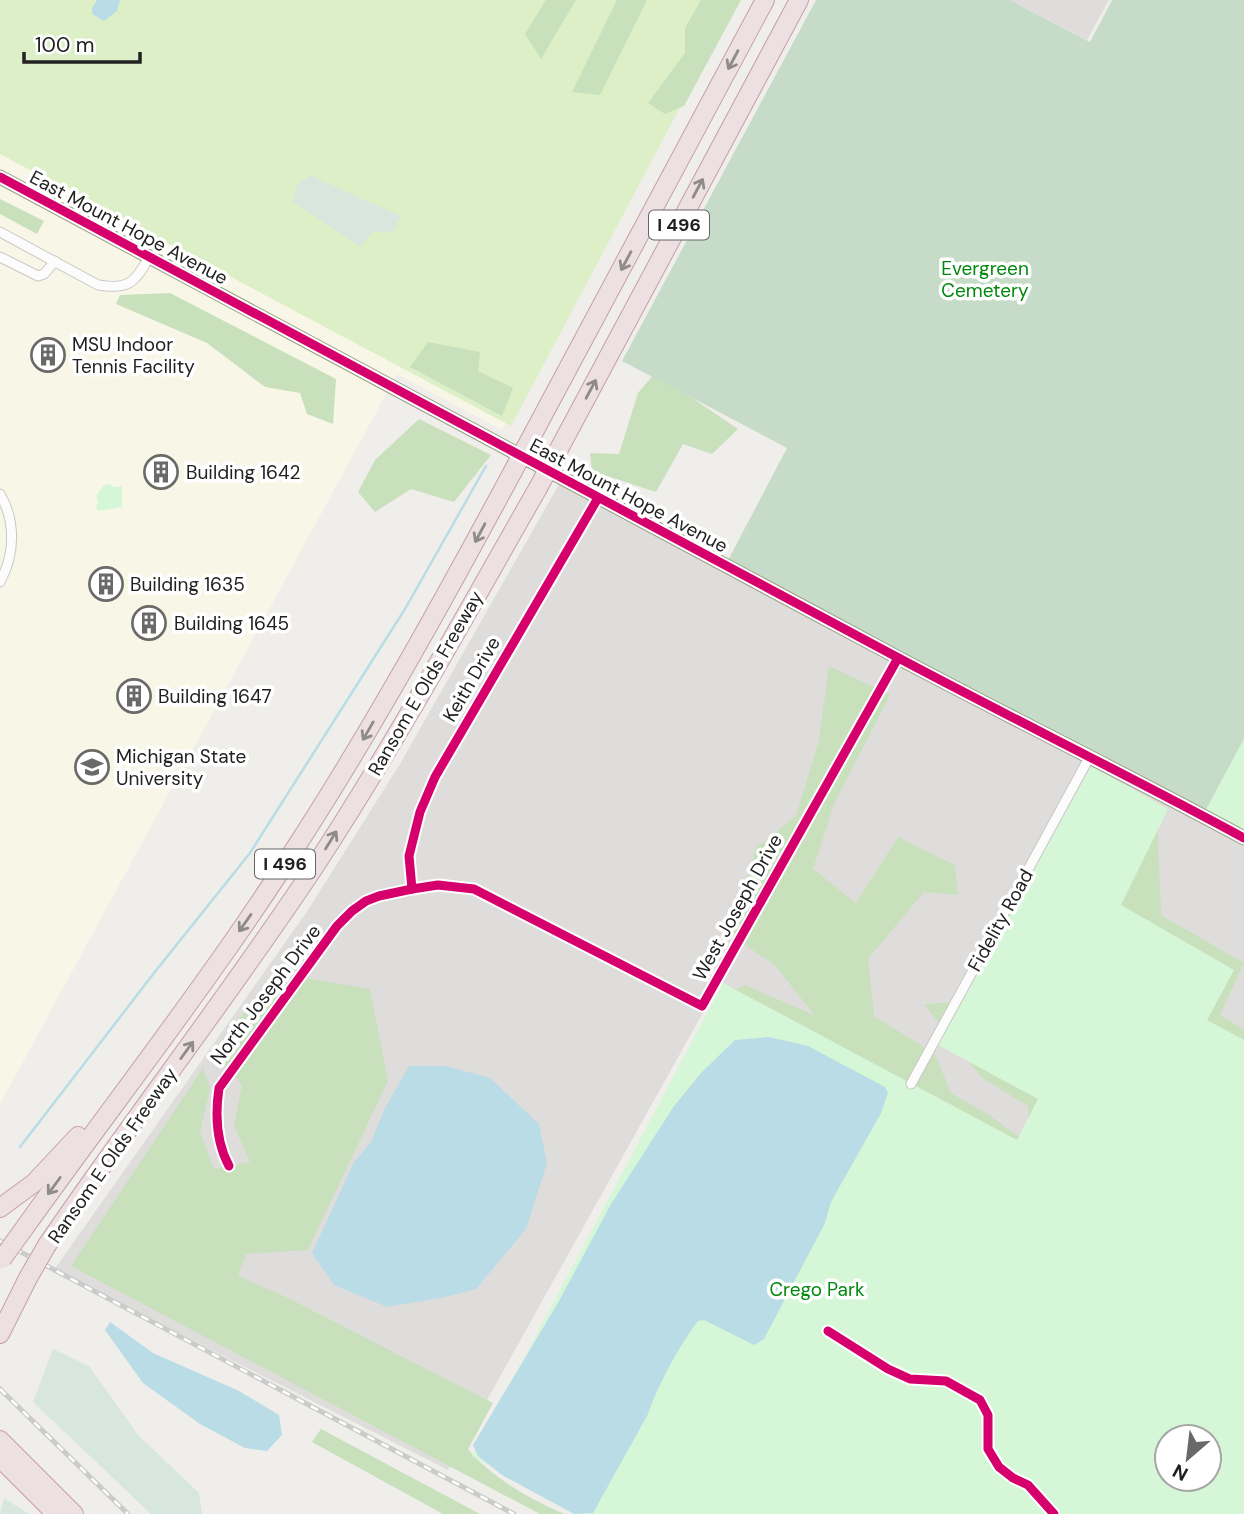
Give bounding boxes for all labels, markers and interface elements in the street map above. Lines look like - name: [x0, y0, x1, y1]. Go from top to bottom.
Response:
- scale bar: [24, 21, 140, 65]
- text: 100 m: [35, 31, 95, 59]
- one-way arrow: [726, 49, 739, 70]
- street label: East Mount Hope Avenue: [25, 165, 232, 290]
- one-way arrow: [692, 178, 705, 199]
- road number: I 496: [649, 210, 709, 240]
- one-way arrow: [619, 250, 632, 271]
- park label: Evergreen Cemetery: [941, 256, 1029, 303]
- place label: MSU Indoor Tennis Facility: [72, 332, 195, 379]
- building icon: MSU Indoor Tennis Facility: [29, 336, 67, 374]
- one-way arrow: [585, 379, 598, 400]
- street label: East Mount Hope Avenue: [525, 433, 732, 558]
- building icon: Building 1642: [142, 453, 180, 491]
- place label: Building 1642: [186, 460, 301, 485]
- one-way arrow: [473, 523, 487, 543]
- building icon: Building 1635: [87, 565, 125, 603]
- place label: Building 1635: [130, 572, 245, 597]
- street label: Ransom E Olds Freeway: [362, 586, 489, 780]
- building icon: Building 1645: [130, 604, 168, 642]
- place label: Building 1645: [174, 611, 289, 636]
- street label: Keith Drive: [437, 632, 506, 726]
- building icon: Building 1647: [115, 677, 153, 715]
- place label: Building 1647: [158, 684, 272, 709]
- one-way arrow: [361, 721, 375, 741]
- place label: Michigan State University: [116, 744, 246, 791]
- school or university icon: Michigan State University: [73, 748, 111, 786]
- street label: West Joseph Drive: [687, 830, 788, 985]
- one-way arrow: [325, 831, 339, 851]
- road number: I 496: [255, 850, 315, 878]
- street label: Fidelity Road: [962, 865, 1039, 976]
- one-way arrow: [238, 913, 252, 932]
- street label: North Joseph Drive: [205, 919, 326, 1069]
- one-way arrow: [179, 1041, 194, 1060]
- street label: Ransom E Olds Freeway: [42, 1062, 183, 1248]
- one-way arrow: [47, 1177, 62, 1196]
- park label: Crego Park: [769, 1277, 865, 1302]
- north arrow: [1153, 1423, 1223, 1493]
- text: N: [1168, 1458, 1192, 1487]

